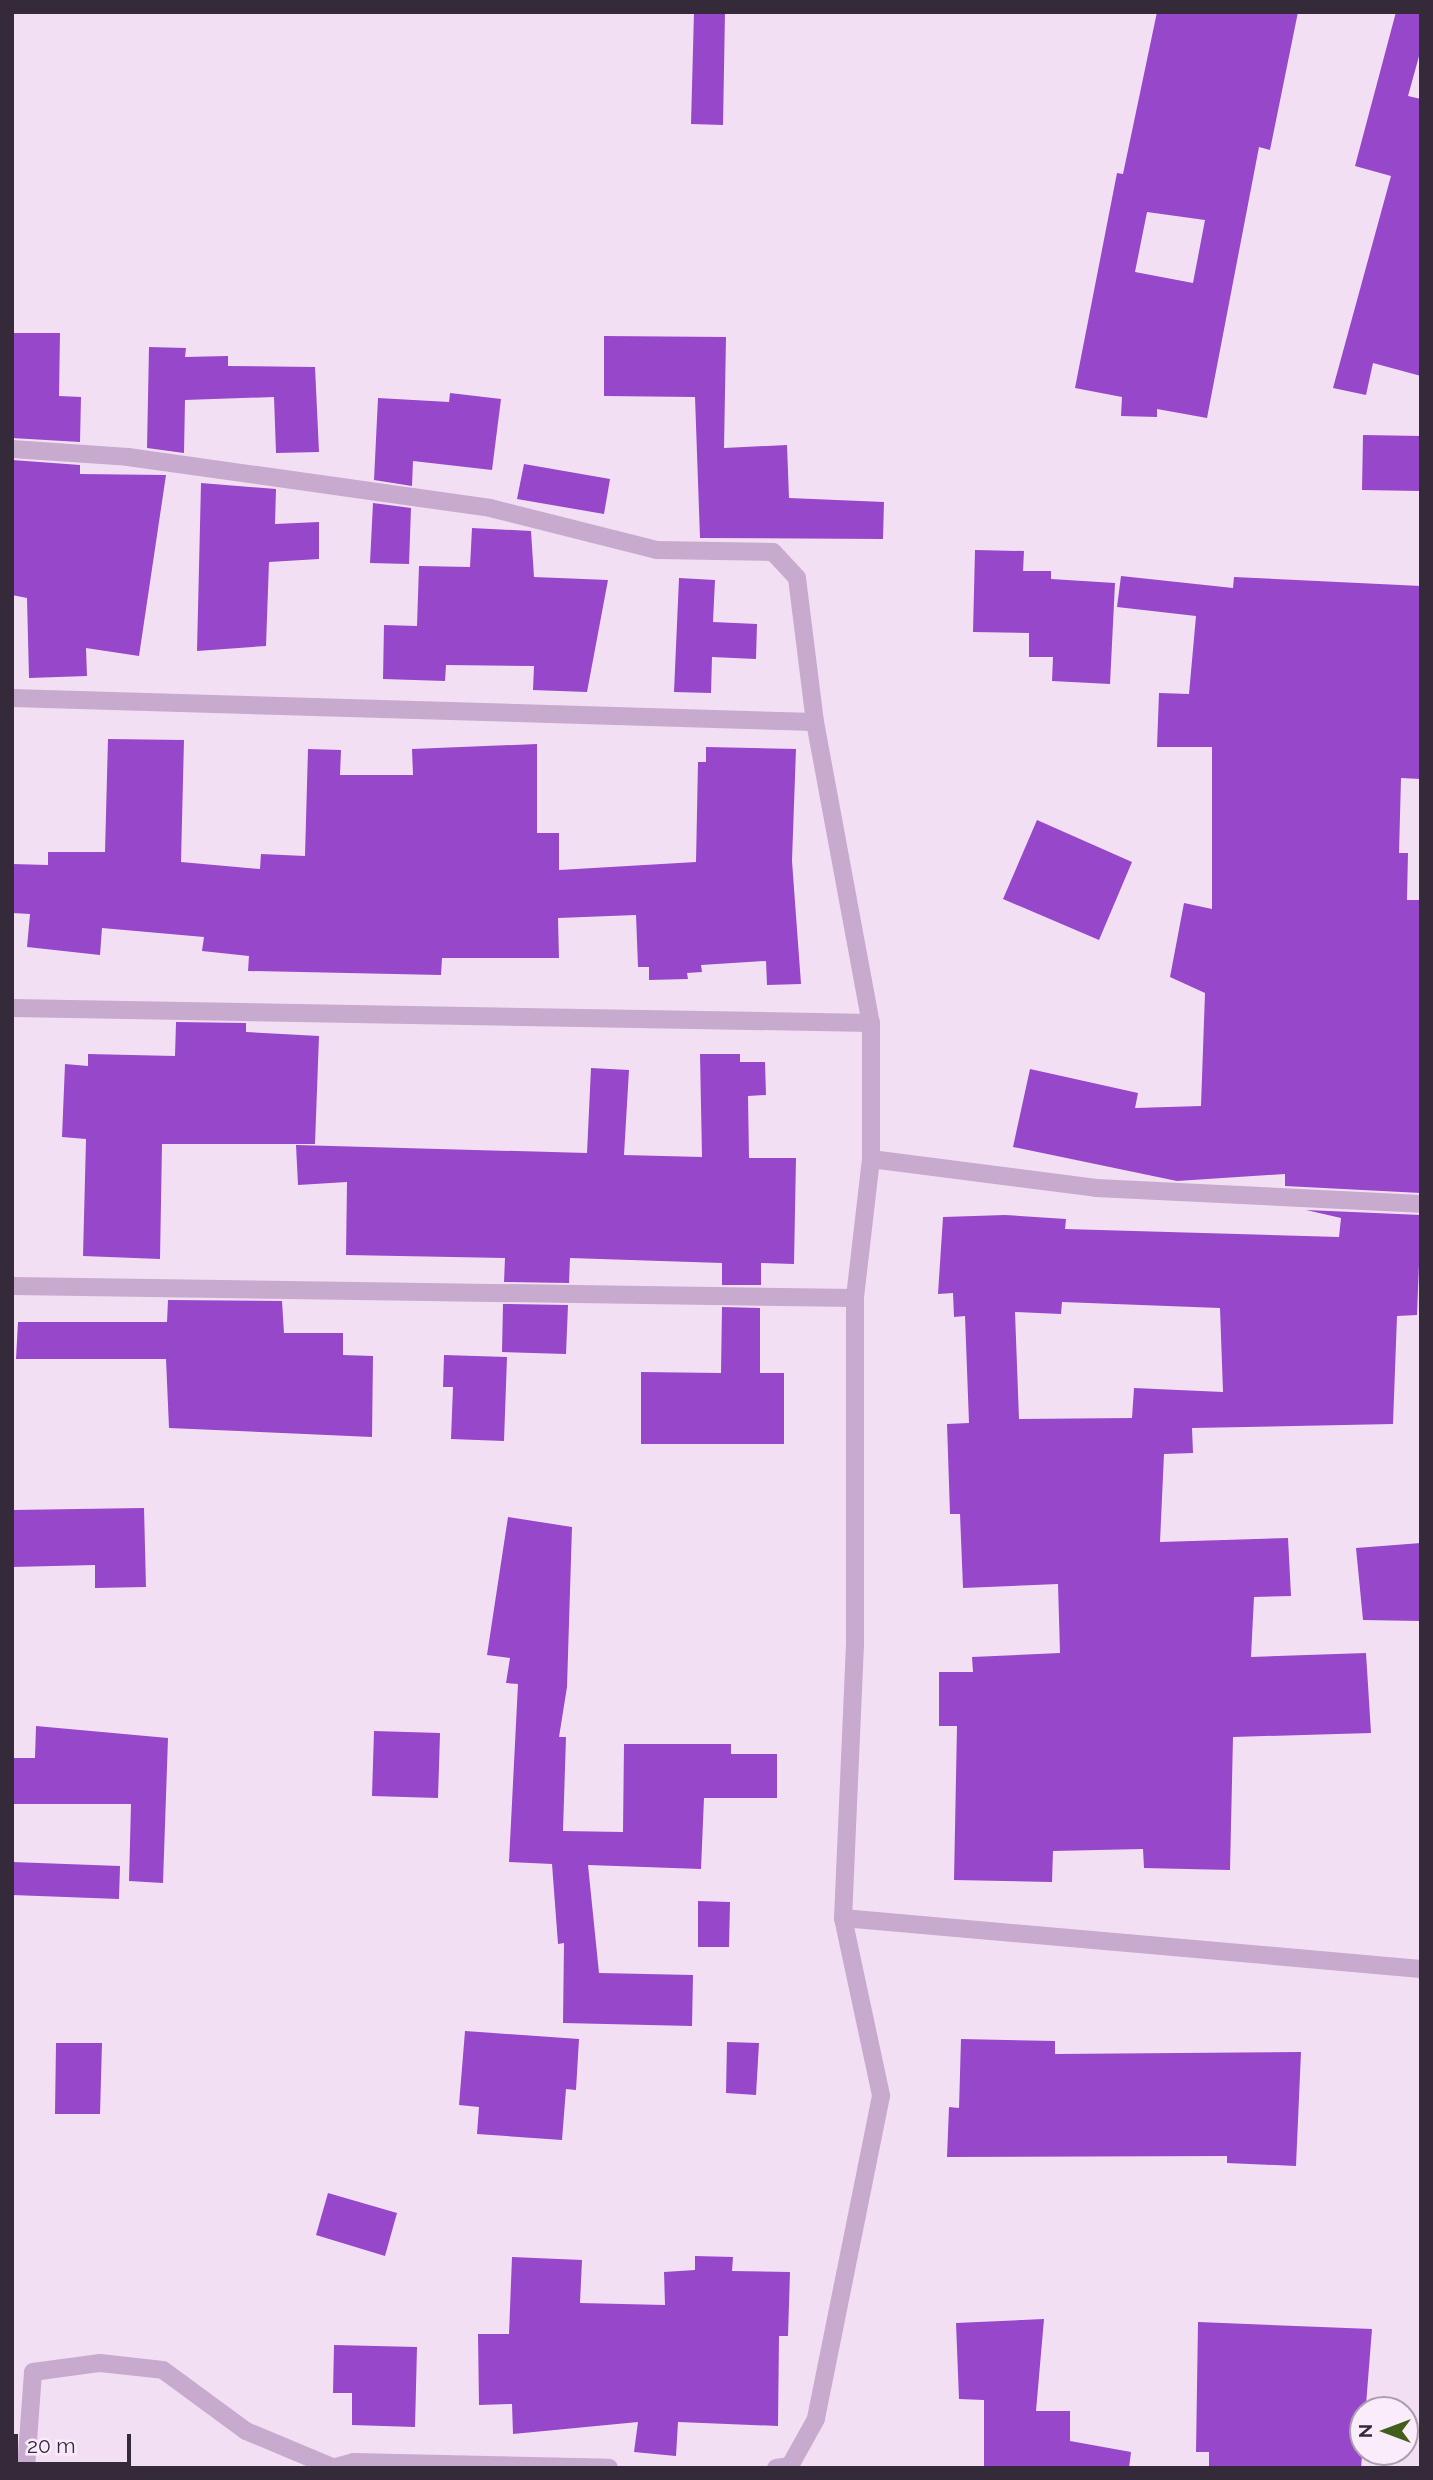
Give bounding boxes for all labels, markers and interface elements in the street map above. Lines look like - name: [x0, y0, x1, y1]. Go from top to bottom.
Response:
- north arrow: [1349, 2396, 1419, 2466]
- scale bar: [18, 2420, 135, 2464]
- text: N: [1354, 2424, 1376, 2438]
- text: 20 m: [27, 2433, 75, 2458]

